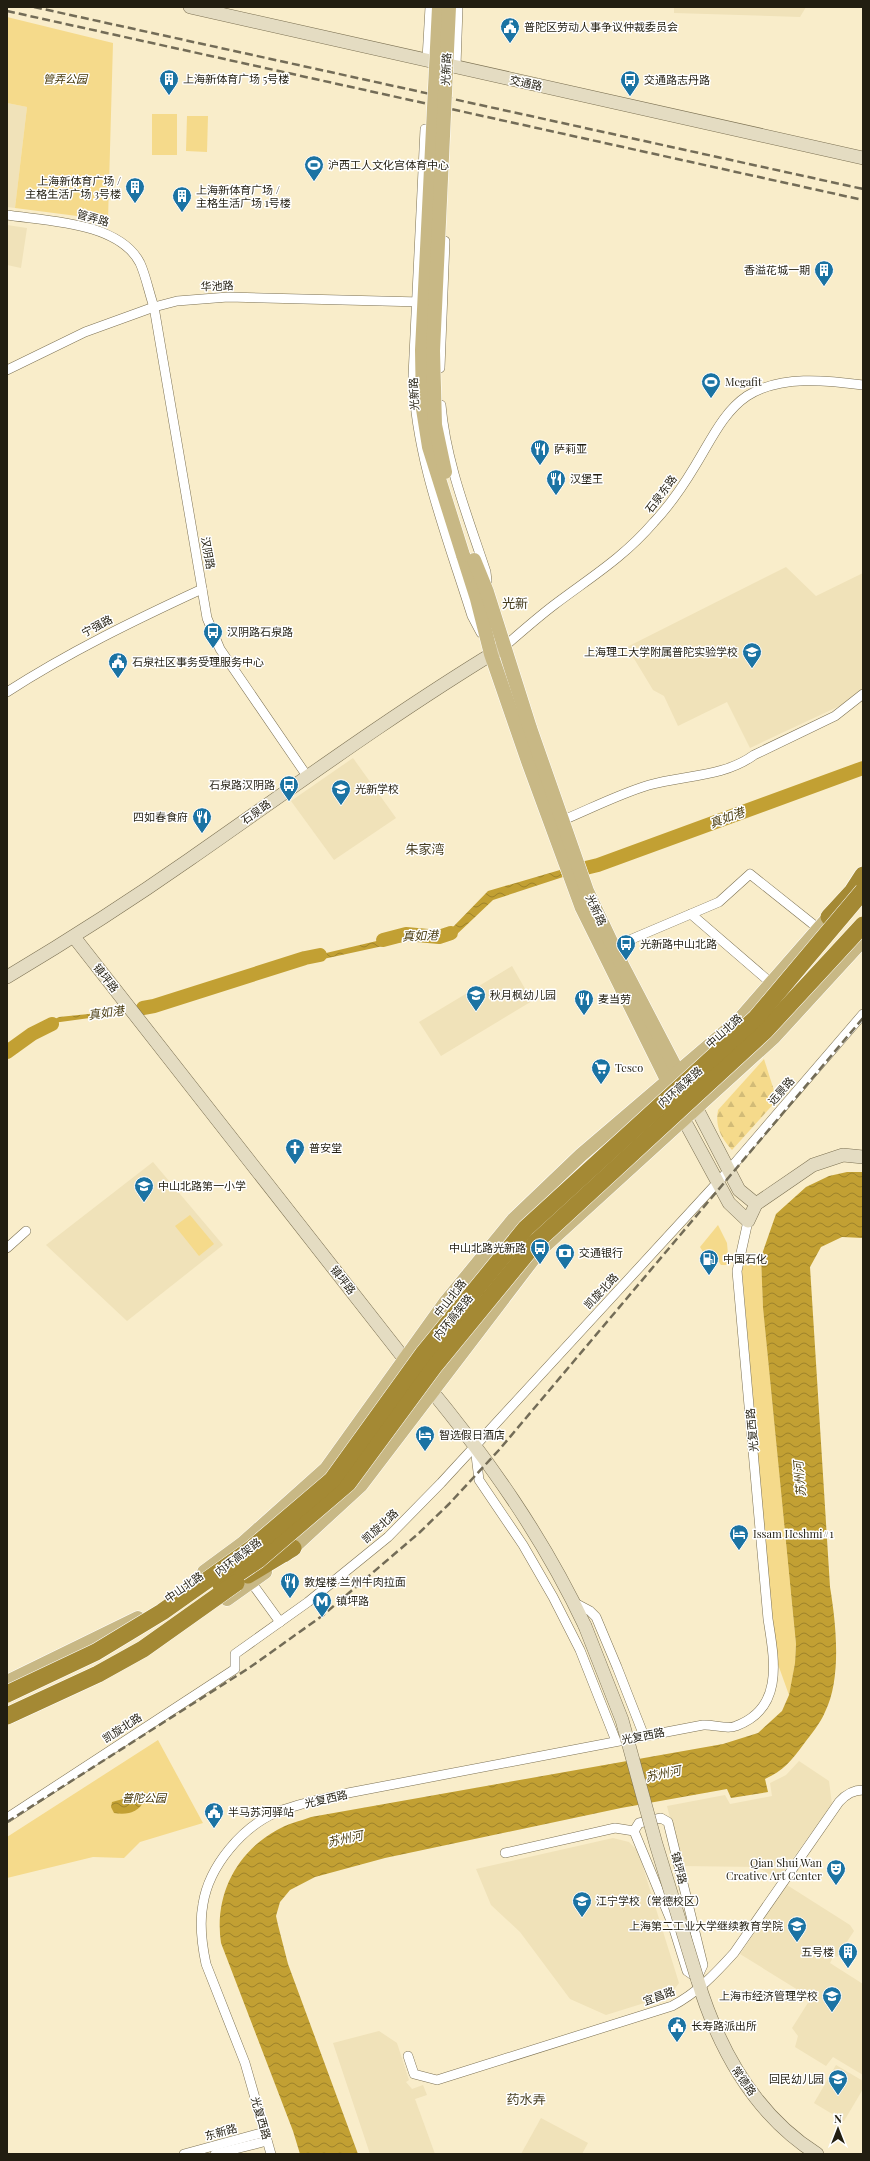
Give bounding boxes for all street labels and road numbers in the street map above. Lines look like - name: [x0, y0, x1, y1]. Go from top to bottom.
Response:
- street label: 光新路: [437, 52, 454, 86]
- street label: 交通路: [508, 72, 544, 93]
- street label: 管弄路: [75, 206, 111, 229]
- street label: 华池路: [200, 277, 234, 294]
- street label: 光新路: [405, 377, 422, 411]
- street label: 石泉东路: [641, 472, 680, 516]
- street label: 汉阴路: [198, 535, 219, 570]
- street label: 宁强路: [79, 611, 115, 640]
- street label: 石泉路: [238, 796, 274, 827]
- street label: 光新路: [583, 892, 610, 928]
- street label: 镇坪路: [90, 960, 122, 995]
- street label: 中山北路: [702, 1010, 745, 1051]
- street label: 内环高架路: [654, 1063, 705, 1111]
- street label: 远景路: [764, 1073, 797, 1108]
- street label: 镇坪路: [327, 1262, 359, 1297]
- street label: 凯旋北路: [580, 1269, 621, 1312]
- street label: 中山北路: [430, 1276, 469, 1320]
- street label: 内环高架路: [429, 1291, 476, 1343]
- street label: 光复西路: [742, 1407, 761, 1453]
- street label: 凯旋北路: [358, 1505, 401, 1546]
- street label: 内环高架路: [211, 1534, 264, 1579]
- street label: 中山北路: [161, 1568, 206, 1605]
- street label: 凯旋北路: [99, 1709, 144, 1746]
- street label: 光复西路: [620, 1724, 666, 1747]
- street label: 光复西路: [303, 1786, 349, 1811]
- street label: 镇坪路: [668, 1850, 691, 1886]
- street label: 宜昌路: [641, 1983, 677, 2008]
- street label: 常德路: [729, 2063, 760, 2099]
- street label: 光复西路: [248, 2095, 275, 2141]
- street label: 东新路: [203, 2120, 239, 2143]

